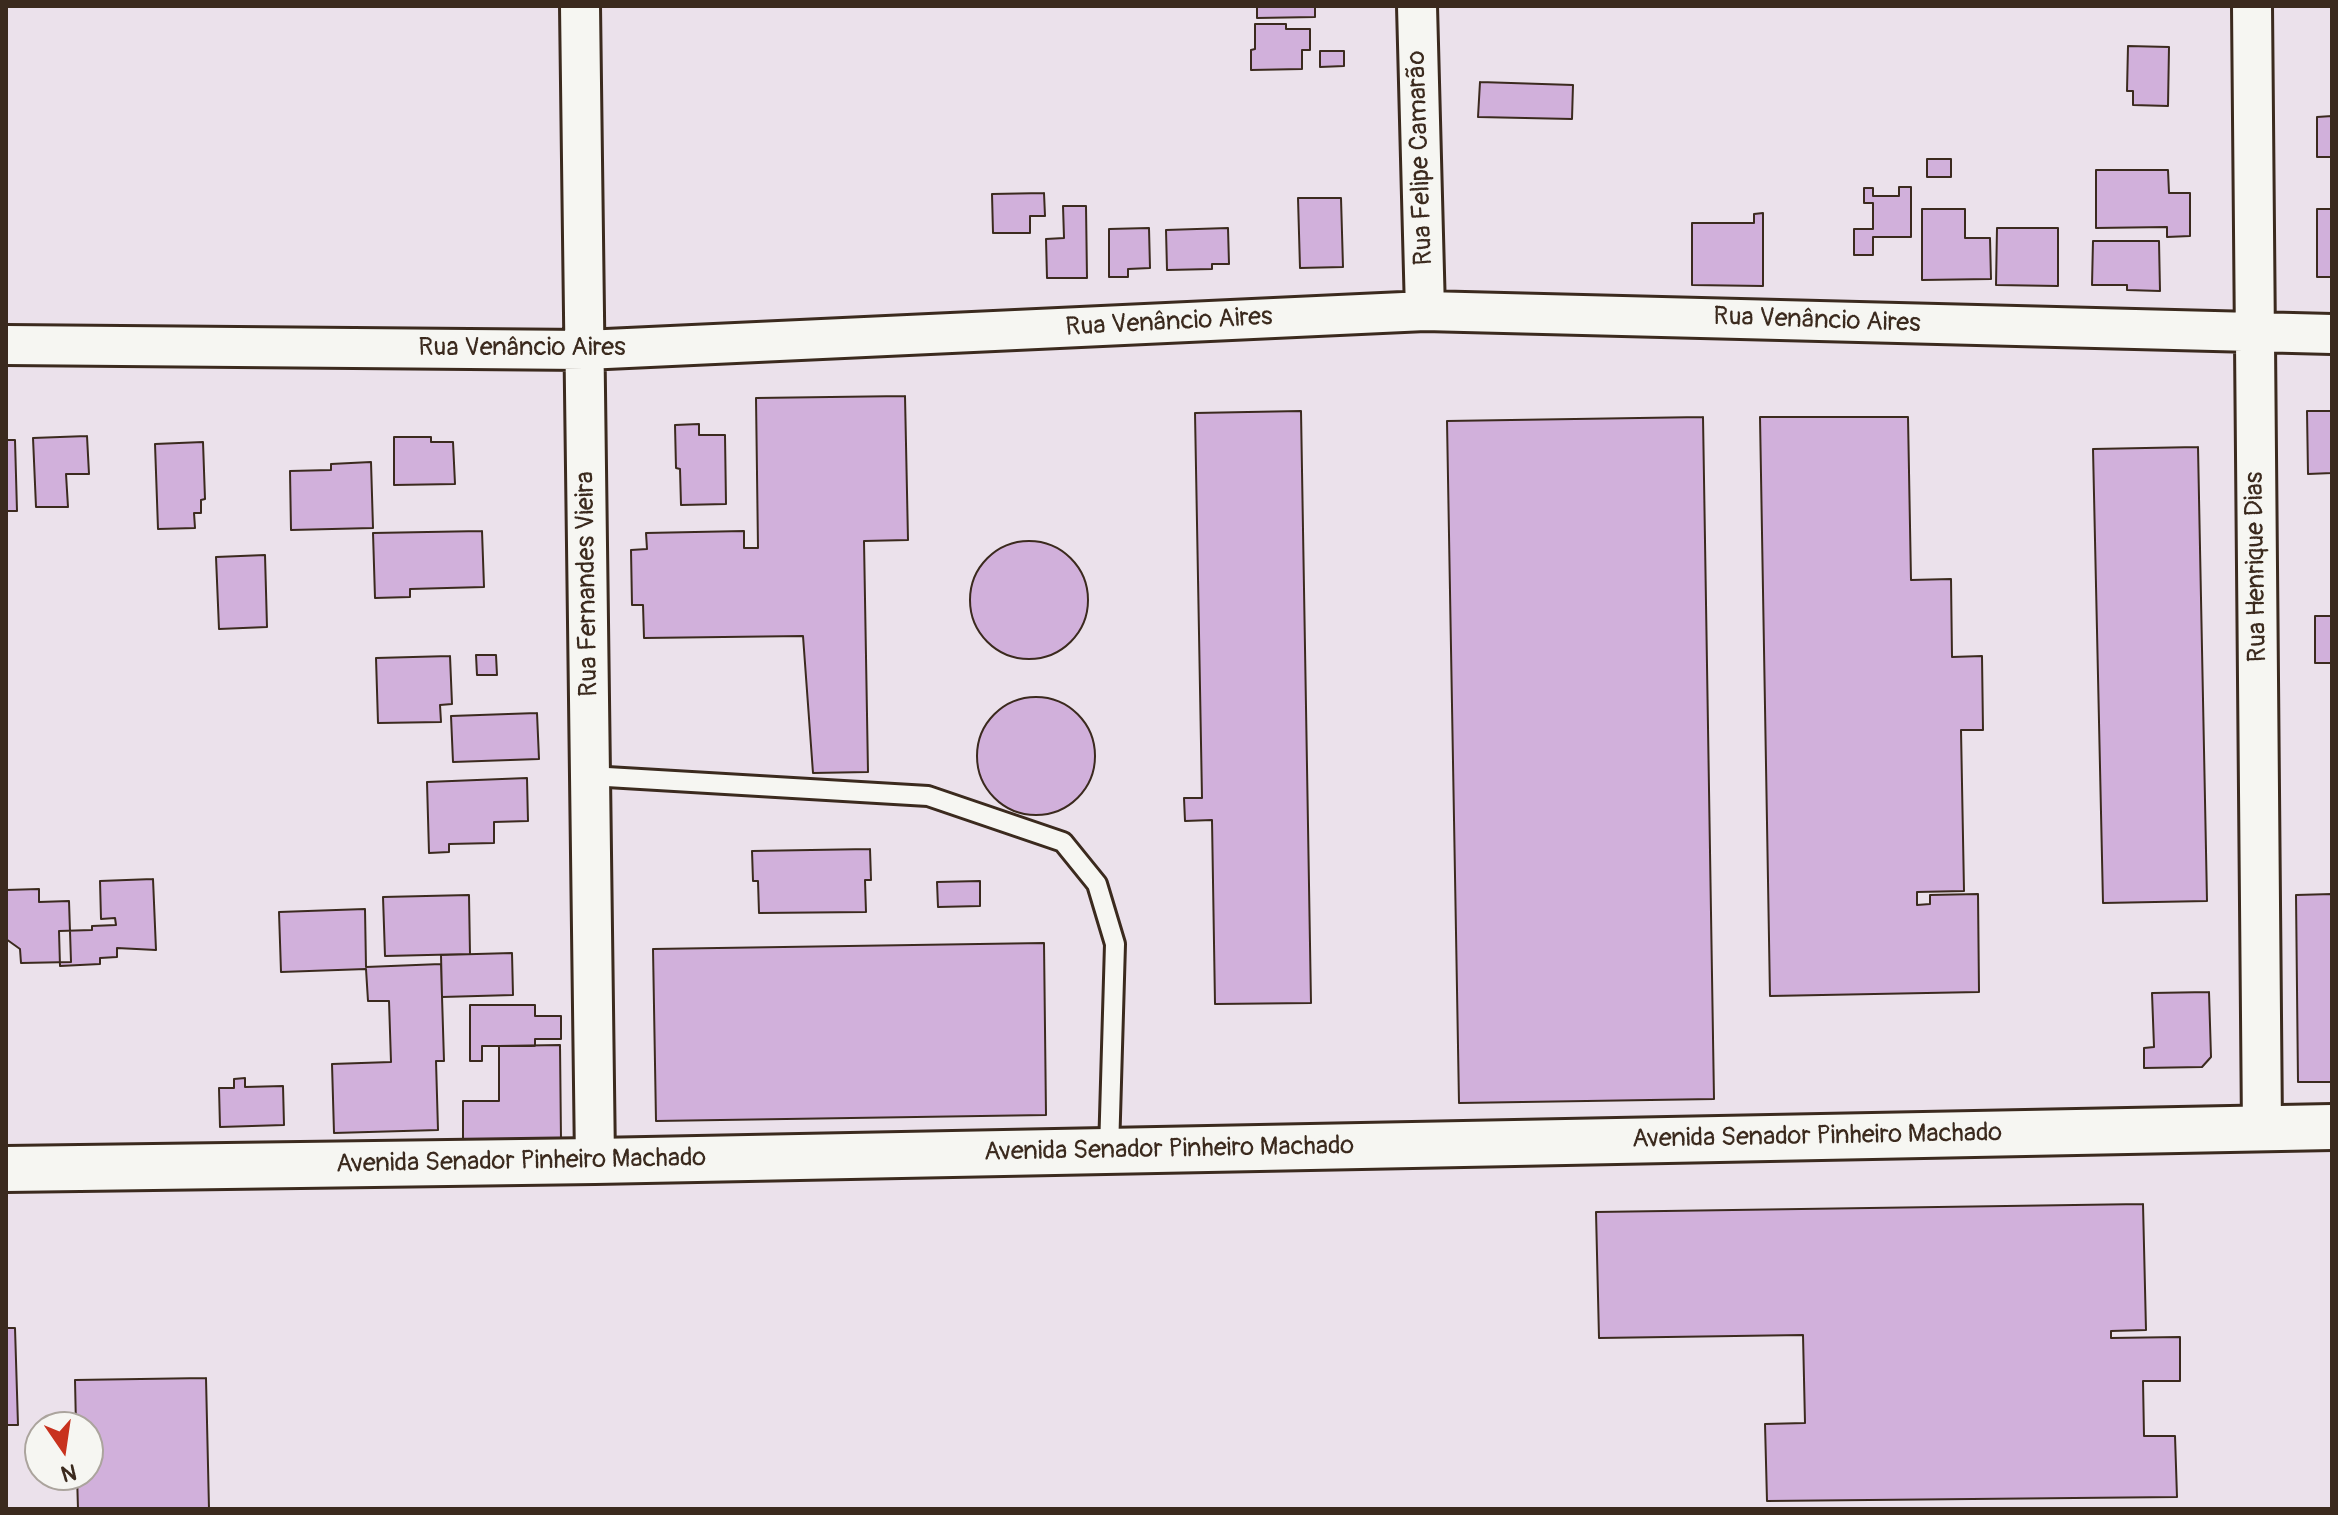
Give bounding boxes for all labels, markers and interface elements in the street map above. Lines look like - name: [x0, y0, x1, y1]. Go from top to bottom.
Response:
- street label: Rua Felipe Camarão: [1402, 50, 1440, 266]
- street label: Rua Venâncio Aires: [1065, 302, 1273, 344]
- street label: Rua Venâncio Aires: [1713, 302, 1921, 340]
- street label: Rua Venâncio Aires: [418, 332, 626, 364]
- street label: Rua Fernandes Vieira: [570, 471, 606, 697]
- street label: Rua Henrique Dias: [2240, 471, 2274, 663]
- street label: Avenida Senador Pinheiro Machado: [1632, 1118, 2002, 1156]
- street label: Avenida Senador Pinheiro Machado: [984, 1131, 1354, 1169]
- street label: Avenida Senador Pinheiro Machado: [336, 1143, 706, 1181]
- north arrow: [24, 1411, 104, 1491]
- text: N: [59, 1457, 79, 1488]

